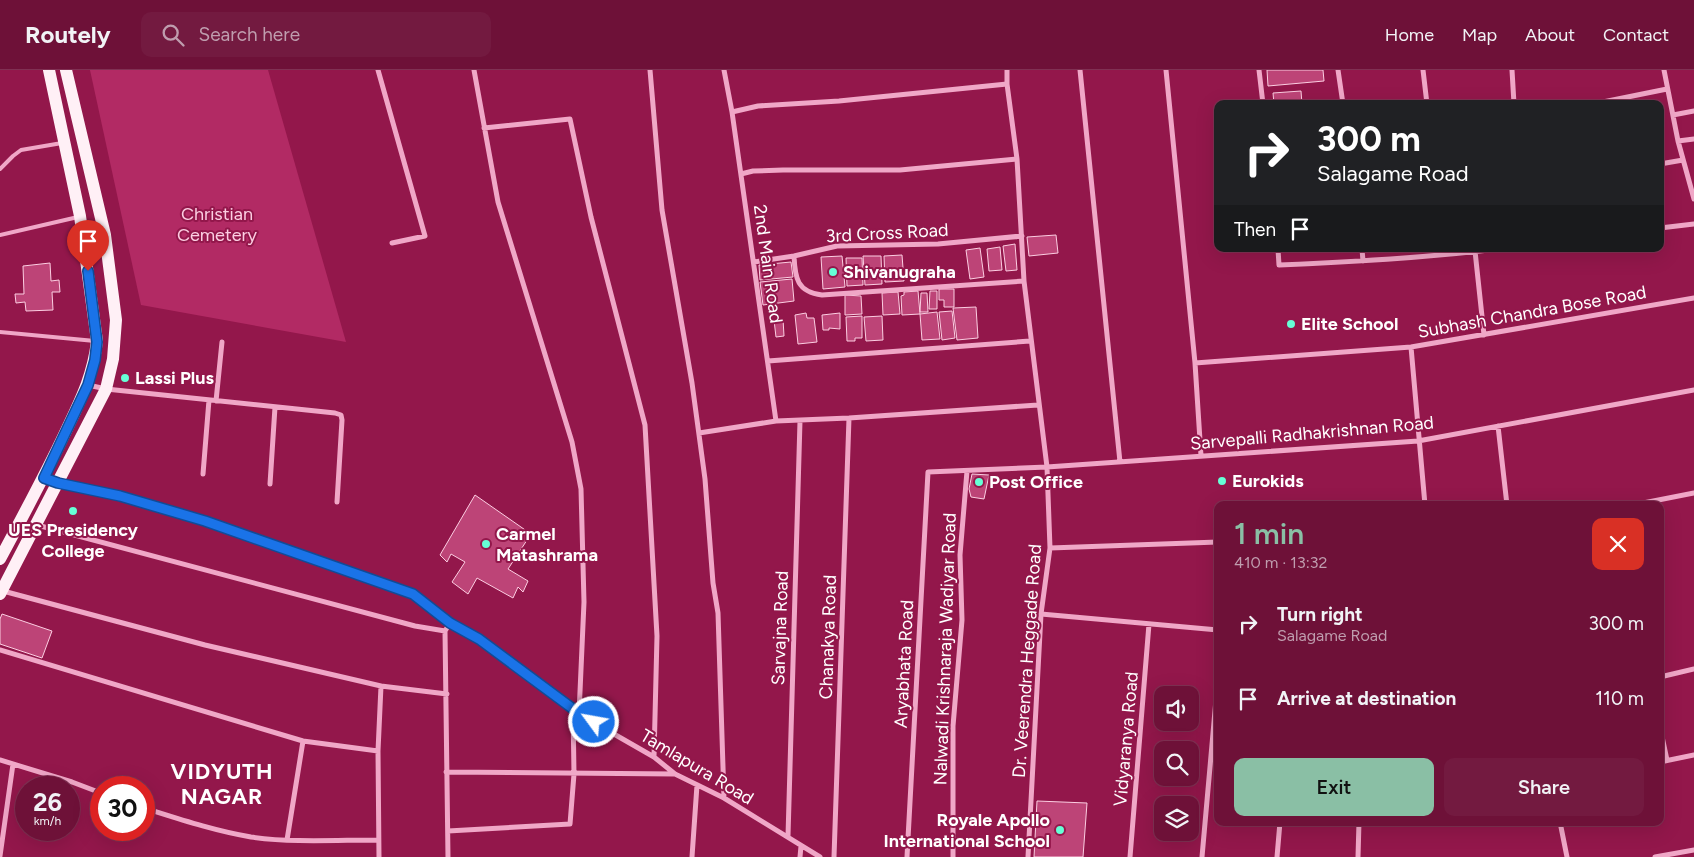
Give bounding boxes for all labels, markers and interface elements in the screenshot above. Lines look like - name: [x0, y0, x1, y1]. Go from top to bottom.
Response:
- search box: [141, 12, 491, 57]
- text: Routely: [25, 20, 111, 49]
- icon: search: [159, 21, 187, 49]
- text: Search here: [199, 23, 300, 46]
- text: Home: [1385, 24, 1434, 46]
- text: Map: [1462, 24, 1497, 46]
- text: About: [1525, 24, 1575, 46]
- text: Contact: [1603, 24, 1669, 46]
- text: 300 m: [1317, 118, 1421, 160]
- icon: right: [1234, 120, 1299, 185]
- text: Salagame Road: [1317, 160, 1469, 187]
- park label: Christian Cemetery: [177, 203, 258, 246]
- street label: 2nd Main Road: [749, 203, 787, 325]
- icon: arrive: [1286, 215, 1314, 243]
- text: Then: [1234, 218, 1276, 241]
- street label: 3rd Cross Road: [825, 219, 949, 247]
- pin: [67, 220, 109, 271]
- icon: arrive: [74, 227, 102, 255]
- place label: Shivanugraha: [843, 261, 956, 283]
- marker: Shivanugraha: [827, 266, 839, 278]
- street label: Subhash Chandra Bose Road: [1416, 281, 1648, 343]
- place label: Elite School: [1301, 313, 1398, 335]
- marker: Elite School: [1285, 318, 1297, 330]
- place label: Lassi Plus: [135, 367, 215, 389]
- marker: Lassi Plus: [119, 372, 131, 384]
- street label: Sarvepalli Radhakrishnan Road: [1189, 411, 1435, 455]
- place label: Eurokids: [1232, 470, 1304, 492]
- place label: Post Office: [989, 471, 1083, 493]
- marker: Eurokids: [1216, 475, 1228, 487]
- marker: Post Office: [973, 476, 985, 488]
- marker: UES Presidency College: [67, 505, 79, 517]
- street label: Nalwadi Krishnaraja Wadiyar Road: [929, 512, 961, 786]
- text: 1 min: [1234, 515, 1304, 552]
- button: close: [1592, 518, 1644, 570]
- place label: UES Presidency College: [8, 519, 139, 562]
- place label: Carmel Matashrama: [496, 523, 598, 566]
- marker: Carmel Matashrama: [480, 538, 492, 550]
- street label: Dr. Veerendra Heggade Road: [1008, 543, 1046, 779]
- text: 410 m · 13:32: [1234, 553, 1327, 572]
- street label: Sarvajna Road: [767, 570, 793, 686]
- street label: Chanakya Road: [815, 574, 841, 700]
- street label: Aryabhata Road: [890, 599, 918, 729]
- text: Turn right: [1277, 603, 1363, 626]
- icon: right: [1234, 610, 1262, 638]
- text: 300 m: [1588, 612, 1644, 635]
- text: Salagame Road: [1277, 626, 1387, 645]
- street label: Vidyaranya Road: [1109, 671, 1143, 807]
- icon: arrive: [1234, 685, 1262, 713]
- map controls: [1154, 686, 1199, 841]
- button: sound: [1154, 686, 1199, 731]
- text: Arrive at destination: [1277, 687, 1456, 710]
- text: 110 m: [1595, 687, 1644, 710]
- position arrow: [567, 695, 619, 747]
- street label: Tamlapura Road: [636, 725, 758, 809]
- button: search: [1154, 741, 1199, 786]
- district label: VIDYUTH NAGAR: [171, 758, 273, 810]
- button: Exit: [1234, 758, 1434, 816]
- button: Share: [1444, 758, 1644, 816]
- speed limit sign: 30: [90, 776, 155, 841]
- text: 26: [33, 787, 62, 817]
- button: layers: [1154, 796, 1199, 841]
- place label: Royale Apollo International School: [884, 809, 1050, 852]
- text: km/h: [34, 814, 61, 828]
- marker: Royale Apollo International School: [1054, 824, 1066, 836]

